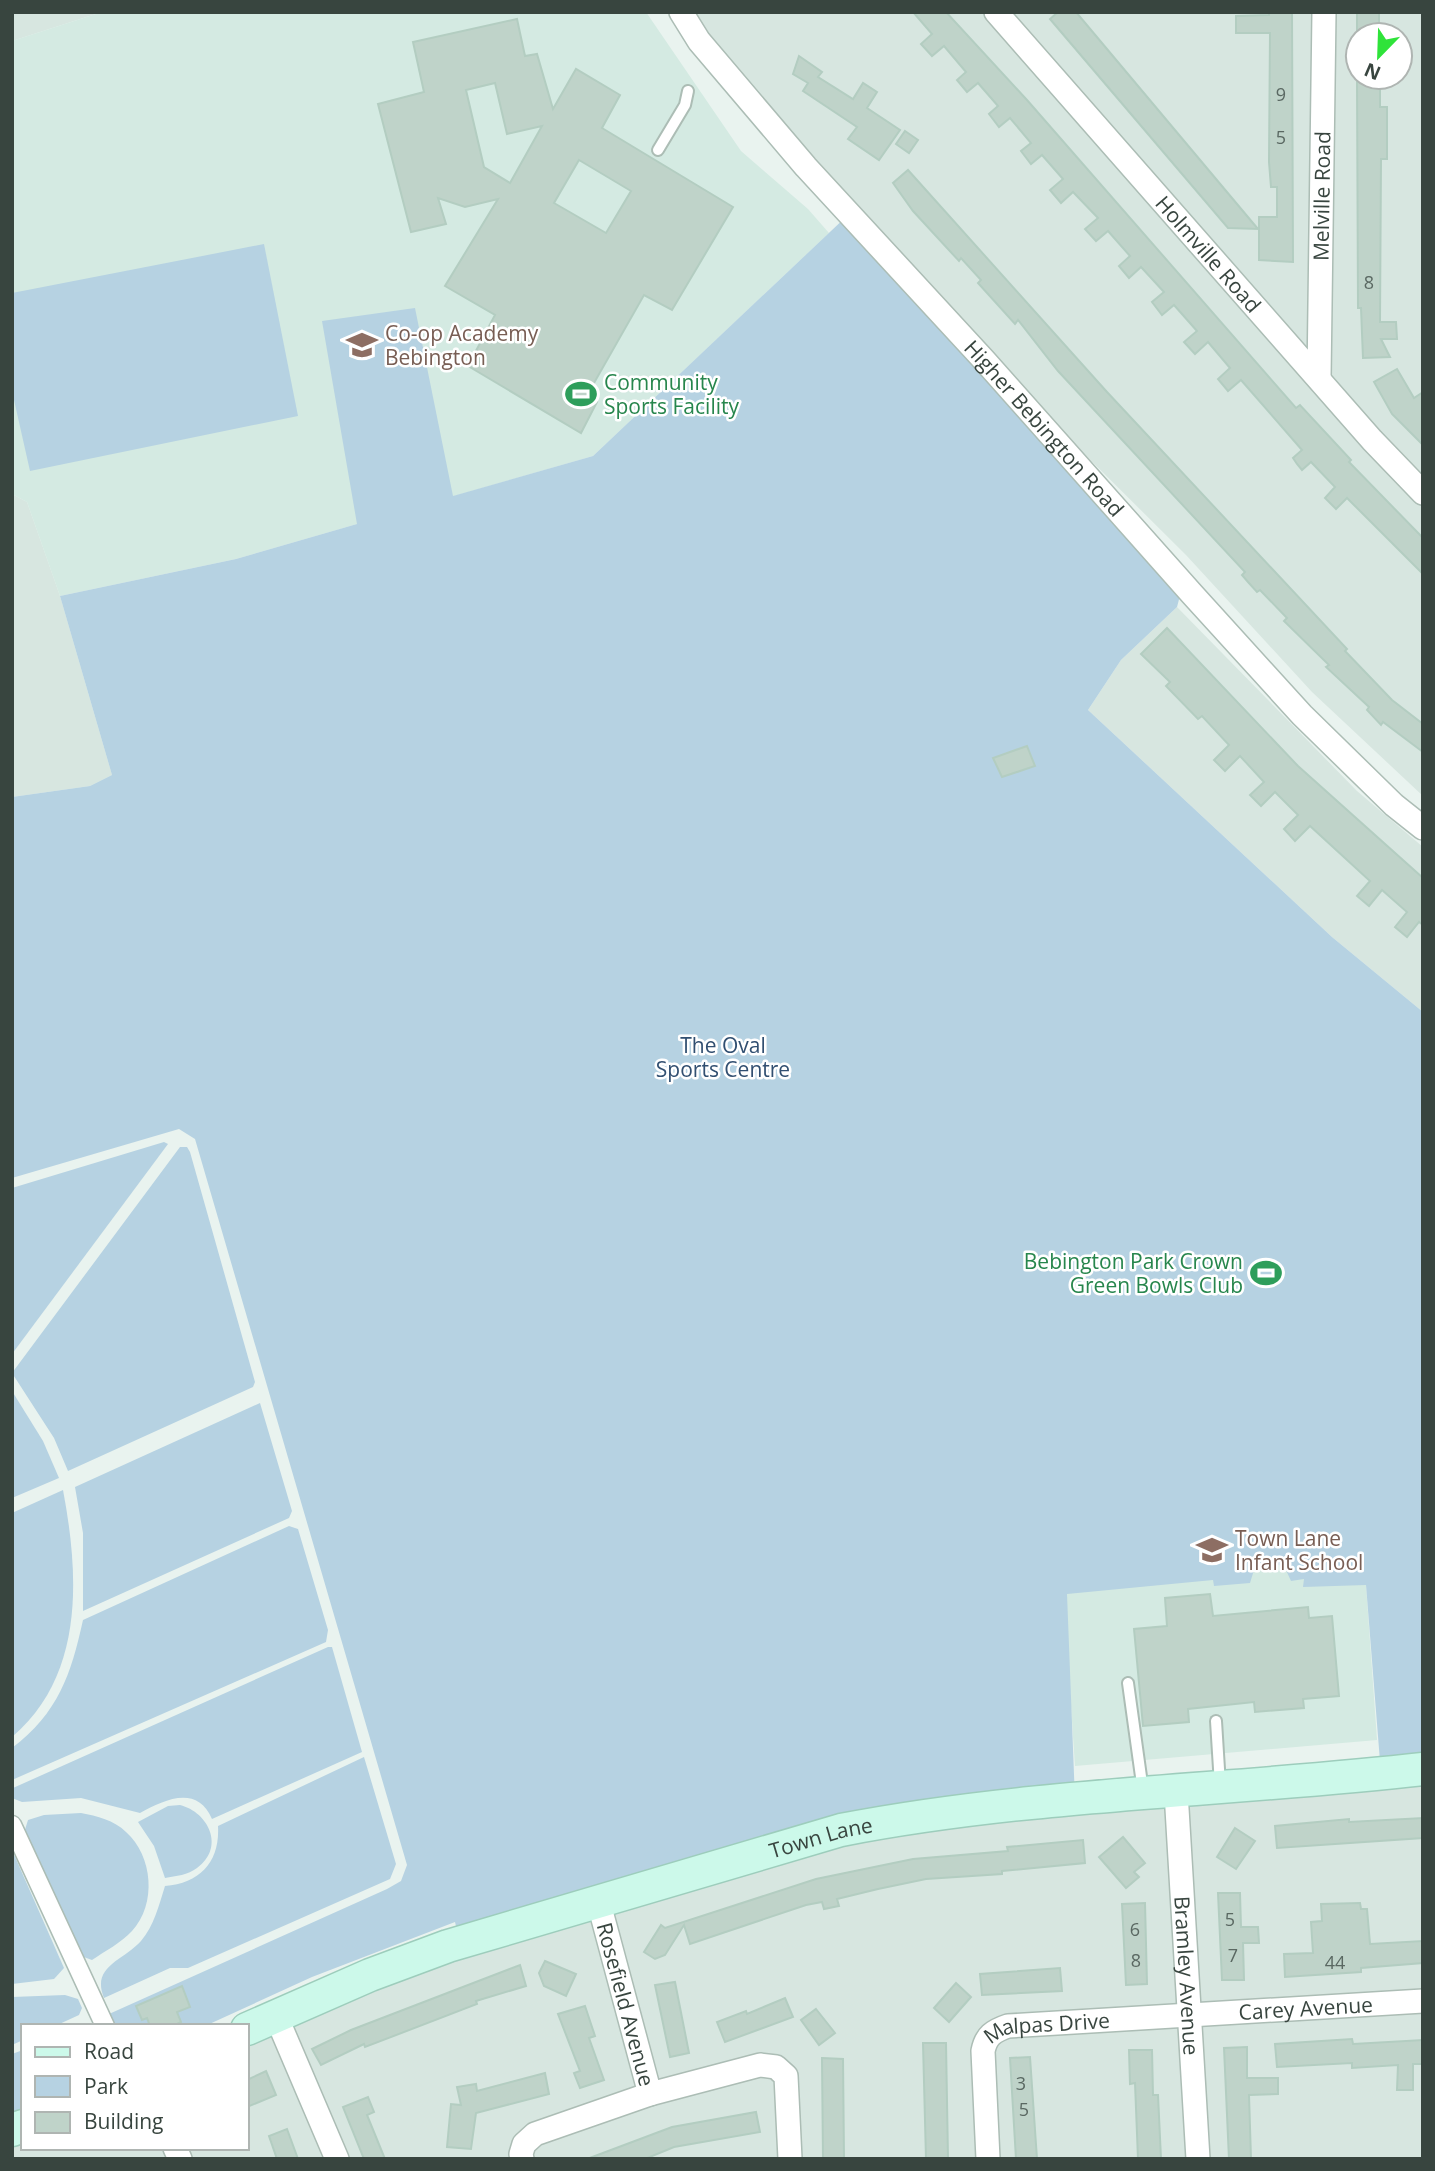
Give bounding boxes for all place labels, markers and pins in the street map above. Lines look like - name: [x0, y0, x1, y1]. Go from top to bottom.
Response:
- place label: Co-op Academy Bebington: [385, 319, 539, 371]
- school or university icon: Co-op Academy Bebington: [345, 328, 379, 362]
- place label: Community Sports Facility: [604, 368, 739, 420]
- sports icon: Community Sports Facility: [564, 377, 598, 411]
- place label: Bebington Park Crown Green Bowls Club: [1024, 1247, 1243, 1299]
- sports icon: Bebington Park Crown Green Bowls Club: [1249, 1256, 1283, 1290]
- place label: Town Lane Infant School: [1235, 1524, 1363, 1576]
- school or university icon: Town Lane Infant School: [1195, 1533, 1229, 1567]

